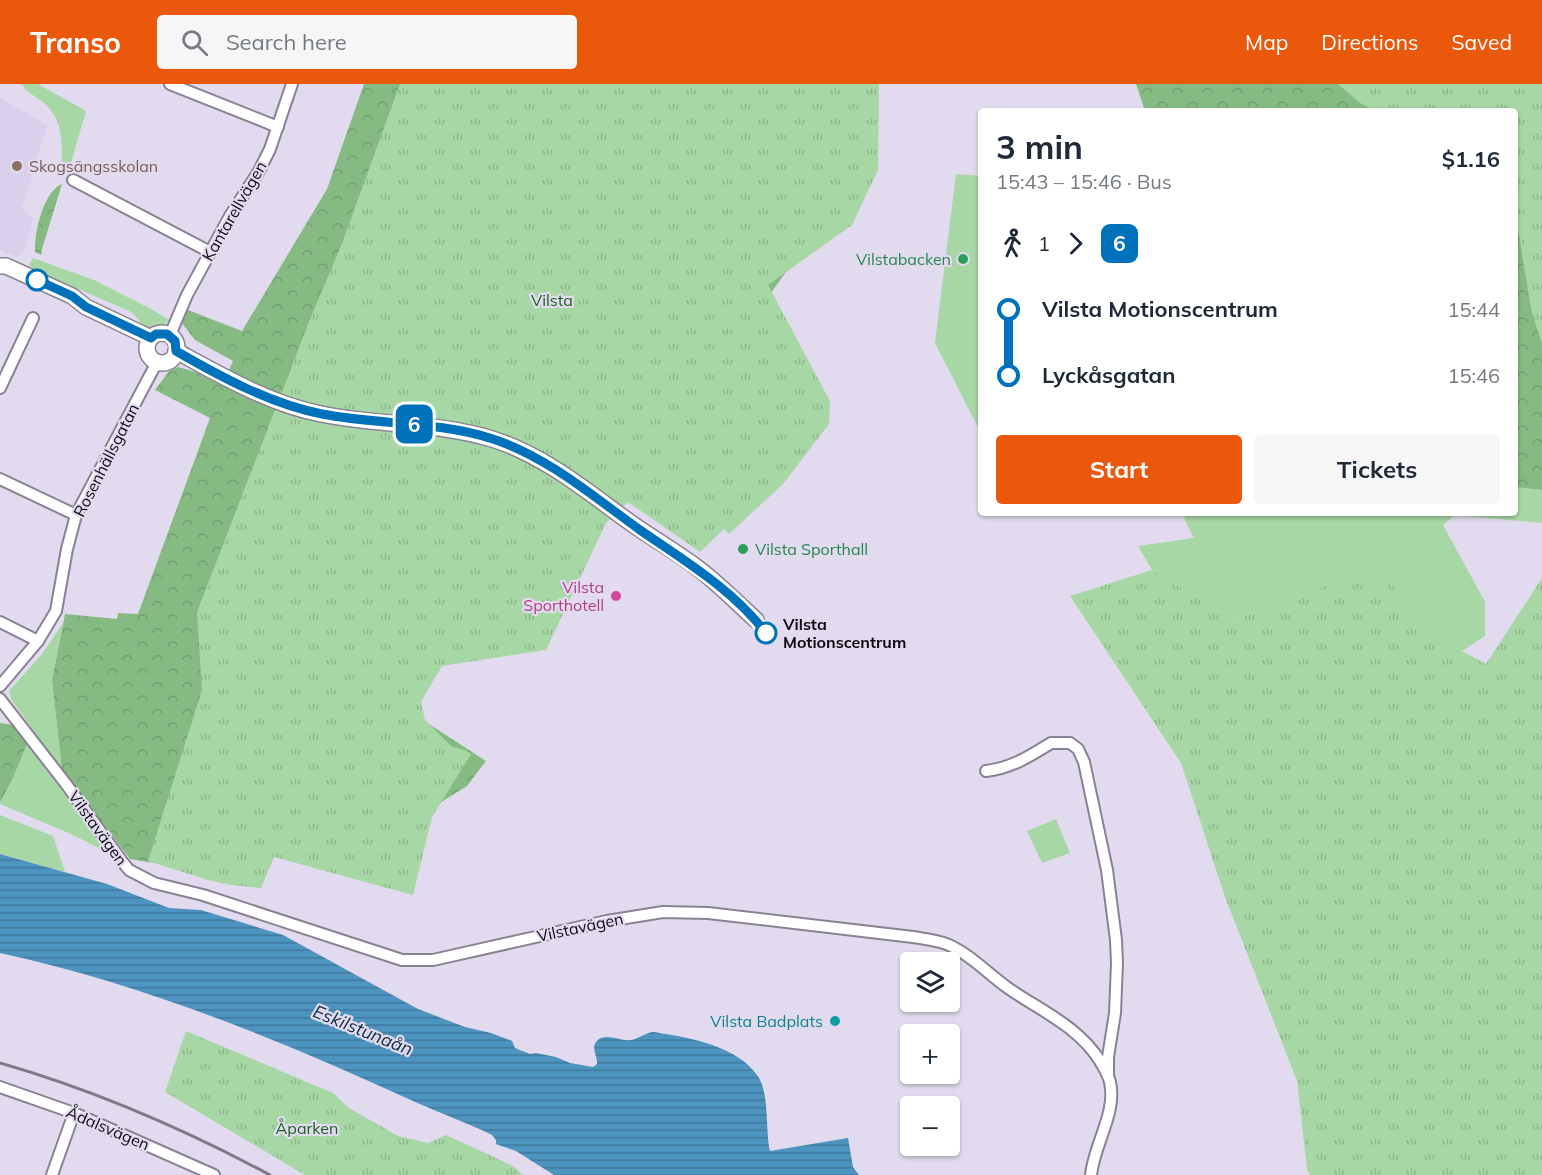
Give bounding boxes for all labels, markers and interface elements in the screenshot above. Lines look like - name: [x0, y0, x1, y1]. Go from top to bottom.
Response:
- search box: [157, 15, 577, 69]
- text: Transo: [30, 25, 121, 60]
- icon: search: [178, 26, 211, 59]
- text: Search here: [226, 28, 347, 56]
- text: Map: [1245, 29, 1288, 55]
- text: Directions: [1321, 29, 1418, 55]
- text: Saved: [1451, 29, 1512, 55]
- text: 3 min: [996, 126, 1083, 167]
- text: $1.16: [1442, 145, 1500, 173]
- place label: Skogsängsskolan: [29, 156, 158, 176]
- street label: Kantarellvägen: [197, 157, 271, 265]
- marker: Skogsängsskolan: [10, 159, 24, 173]
- text: 15:43 – 15:46 · Bus: [996, 169, 1172, 194]
- icon: walk: [996, 227, 1029, 260]
- icon: forward: [1059, 227, 1092, 260]
- text: 6: [1113, 230, 1126, 256]
- text: 1: [1038, 231, 1050, 256]
- place label: Vilstabacken: [856, 249, 951, 269]
- marker: Vilstabacken: [956, 252, 970, 266]
- unlabelled marker: [26, 269, 48, 291]
- park label: Vilsta: [531, 290, 573, 310]
- text: Vilsta Motionscentrum: [1042, 295, 1278, 323]
- text: 15:44: [1447, 297, 1500, 322]
- text: Lyckåsgatan: [1042, 361, 1176, 389]
- text: 15:46: [1447, 363, 1500, 388]
- street label: Rosenhällsgatan: [69, 400, 143, 520]
- line badge: 6: [394, 404, 434, 444]
- text: 6: [408, 411, 420, 437]
- button: Start: [996, 435, 1242, 504]
- button: Tickets: [1254, 435, 1500, 504]
- place label: Vilsta Sporthall: [755, 539, 868, 559]
- marker: Vilsta Sporthall: [736, 542, 750, 556]
- place label: Vilsta Sporthotell: [523, 577, 604, 615]
- marker: Vilsta Sporthotell: [609, 589, 623, 603]
- place label: Vilsta Motionscentrum: [782, 614, 906, 652]
- marker: Vilsta Motionscentrum: [755, 622, 777, 644]
- street label: Vilstavägen: [64, 787, 132, 869]
- street label: Vilstavägen: [535, 908, 625, 946]
- map controls: [900, 952, 960, 1156]
- button: layers: [900, 952, 960, 1012]
- water label: Eskilstunaån: [310, 1000, 416, 1060]
- place label: Vilsta Badplats: [710, 1011, 823, 1031]
- marker: Vilsta Badplats: [828, 1014, 842, 1028]
- button: +: [900, 1024, 960, 1084]
- button: −: [900, 1096, 960, 1156]
- street label: Ådalsvägen: [63, 1102, 153, 1154]
- park label: Åparken: [276, 1118, 338, 1138]

